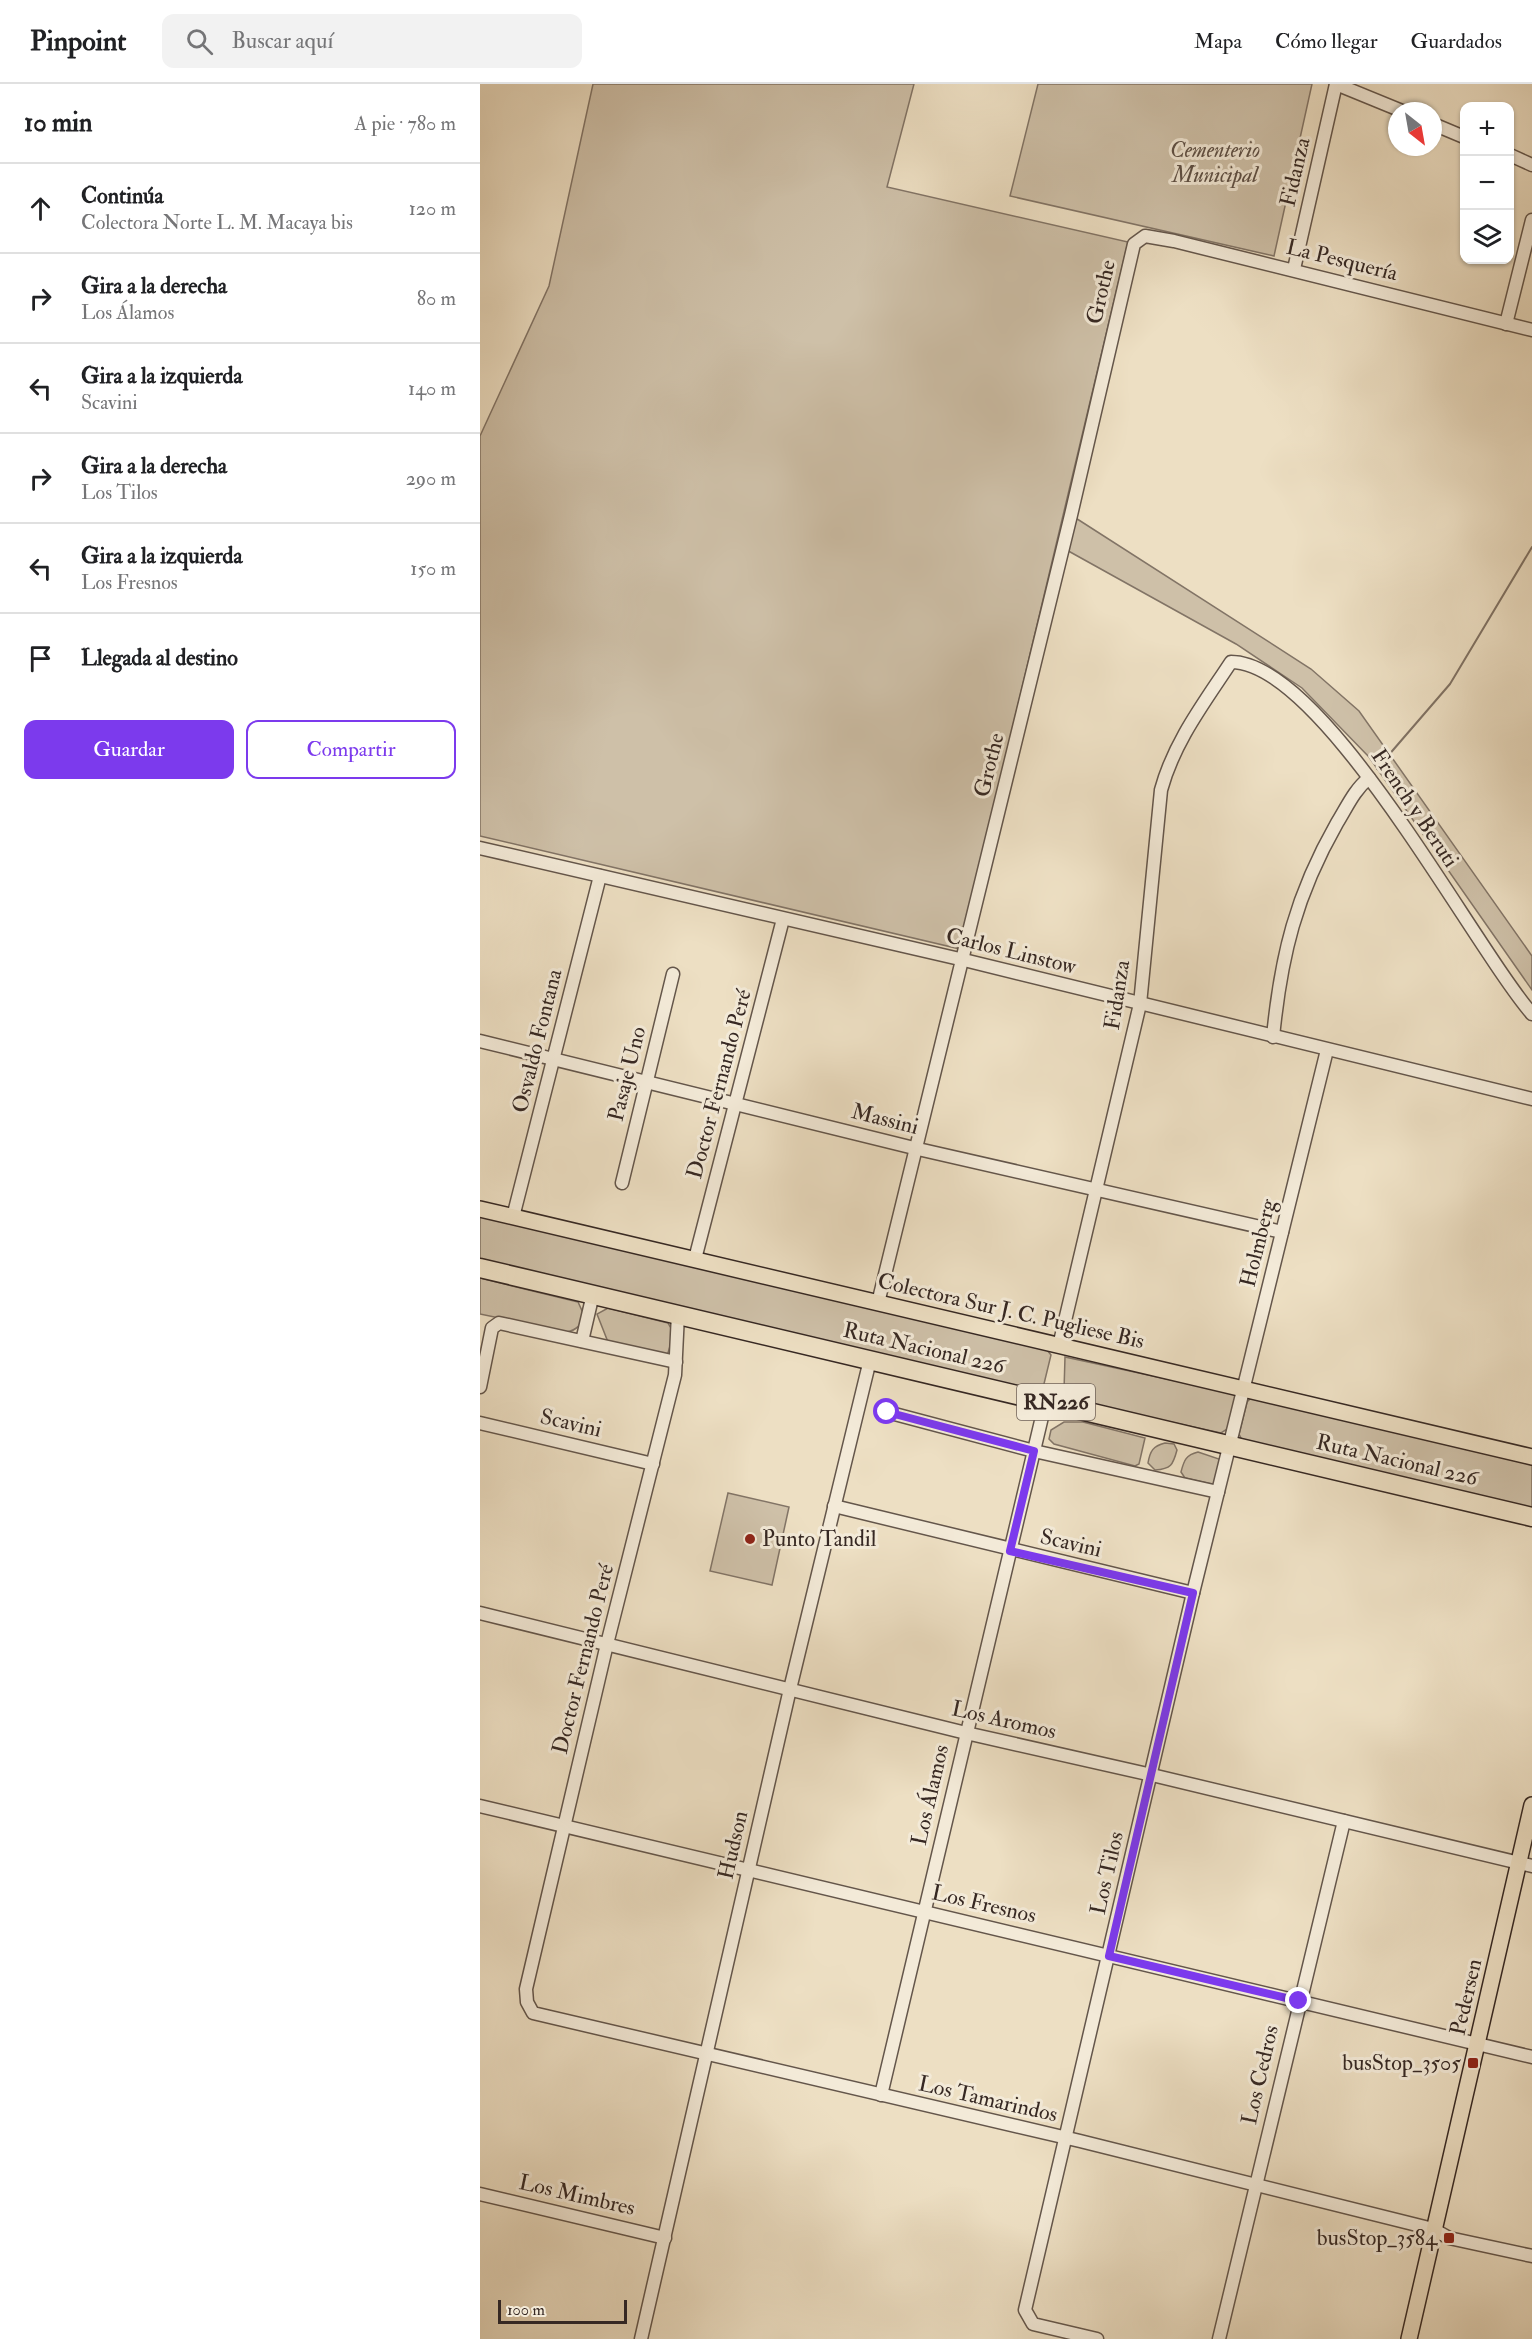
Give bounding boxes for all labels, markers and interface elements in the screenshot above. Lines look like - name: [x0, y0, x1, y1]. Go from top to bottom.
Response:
- search box: [162, 14, 582, 68]
- text: Pinpoint: [30, 24, 126, 59]
- icon: search: [183, 25, 216, 58]
- text: Buscar aquí: [231, 27, 333, 55]
- text: Mapa: [1194, 28, 1242, 55]
- text: Cómo llegar: [1275, 28, 1378, 55]
- text: Guardados: [1411, 28, 1502, 55]
- north arrow: [1388, 102, 1442, 156]
- map controls: [1460, 102, 1514, 264]
- button: +: [1460, 102, 1514, 156]
- text: 10 min: [24, 107, 92, 139]
- text: A pie · 780 m: [355, 111, 456, 136]
- street label: Fidanza: [1273, 134, 1317, 209]
- park label: Cementerio Municipal: [1170, 136, 1260, 189]
- button: −: [1460, 156, 1514, 210]
- text: Continúa: [81, 182, 164, 210]
- icon: ahead: [24, 192, 57, 225]
- text: 120 m: [409, 196, 456, 221]
- text: Colectora Norte L. M. Macaya bis: [81, 210, 353, 235]
- button: layers: [1460, 210, 1514, 264]
- street label: La Pesquería: [1283, 233, 1402, 288]
- street label: Grothe: [1080, 257, 1122, 327]
- text: Gira a la derecha: [81, 272, 227, 300]
- icon: right: [24, 282, 57, 315]
- text: 80 m: [417, 286, 456, 311]
- text: Los Álamos: [81, 300, 174, 325]
- text: Gira a la izquierda: [81, 362, 242, 390]
- icon: left: [24, 372, 57, 405]
- text: 140 m: [408, 376, 456, 401]
- text: Scavini: [81, 390, 138, 415]
- text: Gira a la derecha: [81, 452, 227, 480]
- icon: right: [24, 462, 57, 495]
- text: 290 m: [406, 466, 456, 491]
- text: Los Tilos: [81, 480, 158, 505]
- text: Gira a la izquierda: [81, 542, 242, 570]
- icon: left: [24, 552, 57, 585]
- text: 150 m: [410, 556, 456, 581]
- text: Los Fresnos: [81, 570, 178, 595]
- icon: arrive: [24, 642, 57, 675]
- text: Llegada al destino: [81, 644, 238, 672]
- button: Guardar: [24, 720, 234, 779]
- button: Compartir: [246, 720, 456, 779]
- street label: Grothe: [968, 730, 1010, 800]
- street label: French y Beruti: [1365, 743, 1465, 873]
- street label: Carlos Linstow: [943, 921, 1079, 981]
- street label: Fidanza: [1098, 957, 1136, 1032]
- street label: Osvaldo Fontana: [506, 965, 569, 1116]
- street label: Doctor Fernando Peré: [680, 985, 758, 1182]
- street label: Pasaje Uno: [602, 1024, 652, 1124]
- street label: Massini: [848, 1097, 922, 1141]
- street label: Holmberg: [1234, 1195, 1283, 1290]
- street label: Colectora Sur J. C. Pugliese Bis: [875, 1267, 1147, 1355]
- street label: Ruta Nacional 226: [840, 1316, 1009, 1381]
- road number: RN226: [1017, 1384, 1095, 1420]
- route start: [873, 1398, 899, 1424]
- street label: Scavini: [537, 1402, 605, 1444]
- street label: Ruta Nacional 226: [1313, 1428, 1482, 1493]
- street label: Scavini: [1037, 1522, 1105, 1564]
- place label: Punto Tandil: [762, 1525, 877, 1553]
- marker: Punto Tandil: [743, 1532, 757, 1546]
- street label: Doctor Fernando Peré: [546, 1560, 620, 1757]
- street label: Los Aromos: [949, 1694, 1059, 1746]
- street label: Los Álamos: [905, 1742, 955, 1848]
- street label: Hudson: [712, 1808, 754, 1882]
- street label: Los Tilos: [1084, 1829, 1130, 1917]
- street label: Los Fresnos: [929, 1878, 1039, 1930]
- street label: Pedersen: [1444, 1956, 1488, 2038]
- route end: [1285, 1987, 1311, 2013]
- street label: Los Cedros: [1235, 2023, 1285, 2127]
- place label: busStop_3505: [1342, 2049, 1461, 2078]
- marker: busStop_3505: [1466, 2056, 1480, 2070]
- street label: Los Tamarindos: [916, 2069, 1060, 2129]
- street label: Los Mimbres: [516, 2168, 638, 2222]
- place label: busStop_3584: [1317, 2224, 1438, 2253]
- marker: busStop_3584: [1442, 2231, 1456, 2245]
- scale bar: [498, 2297, 627, 2324]
- text: 100 m: [507, 2300, 545, 2320]

